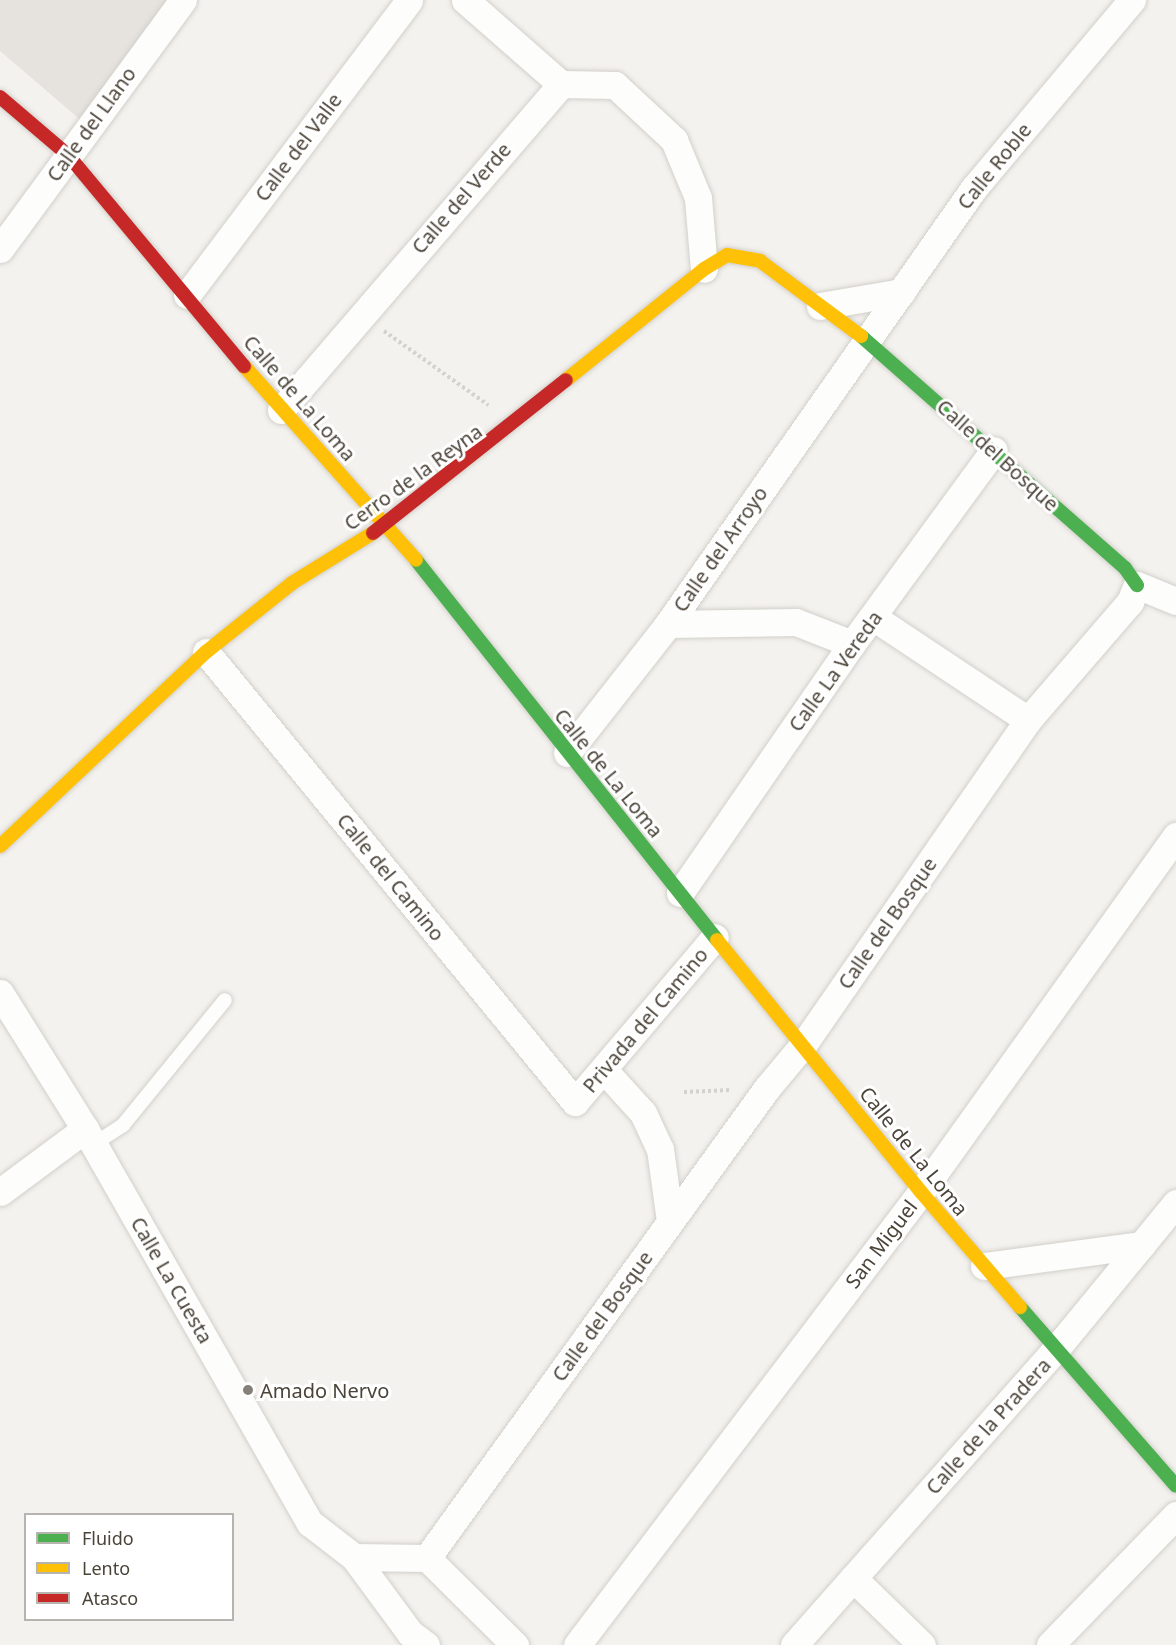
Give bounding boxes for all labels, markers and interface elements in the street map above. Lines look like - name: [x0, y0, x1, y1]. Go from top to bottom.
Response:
- street label: Calle del Llano: [41, 62, 141, 186]
- street label: Calle del Valle: [250, 88, 346, 206]
- street label: Calle Roble: [952, 118, 1036, 214]
- street label: Calle del Verde: [406, 138, 516, 258]
- street label: Calle de La Loma: [239, 330, 361, 466]
- street label: Calle del Bosque: [932, 394, 1064, 516]
- street label: Cerro de la Reyna: [339, 419, 487, 535]
- street label: Calle del Arroyo: [668, 482, 772, 616]
- street label: Calle La Vereda: [783, 606, 887, 736]
- street label: Calle de La Loma: [550, 704, 668, 842]
- street label: Calle del Camino: [332, 809, 450, 945]
- street label: Calle del Bosque: [833, 853, 941, 993]
- street label: Privada del Camino: [577, 943, 713, 1097]
- street label: Calle de La Loma: [855, 1082, 973, 1220]
- street label: San Miguel: [840, 1195, 922, 1293]
- street label: Calle La Cuesta: [126, 1213, 218, 1347]
- street label: Calle del Bosque: [547, 1246, 657, 1386]
- street label: Calle de la Pradera: [921, 1353, 1055, 1499]
- place label: Amado Nervo: [260, 1378, 389, 1402]
- marker: Amado Nervo: [241, 1383, 255, 1397]
- legend: [24, 1513, 234, 1621]
- text: Fluido: [82, 1526, 134, 1550]
- text: Lento: [82, 1556, 130, 1580]
- text: Atasco: [82, 1586, 138, 1610]

